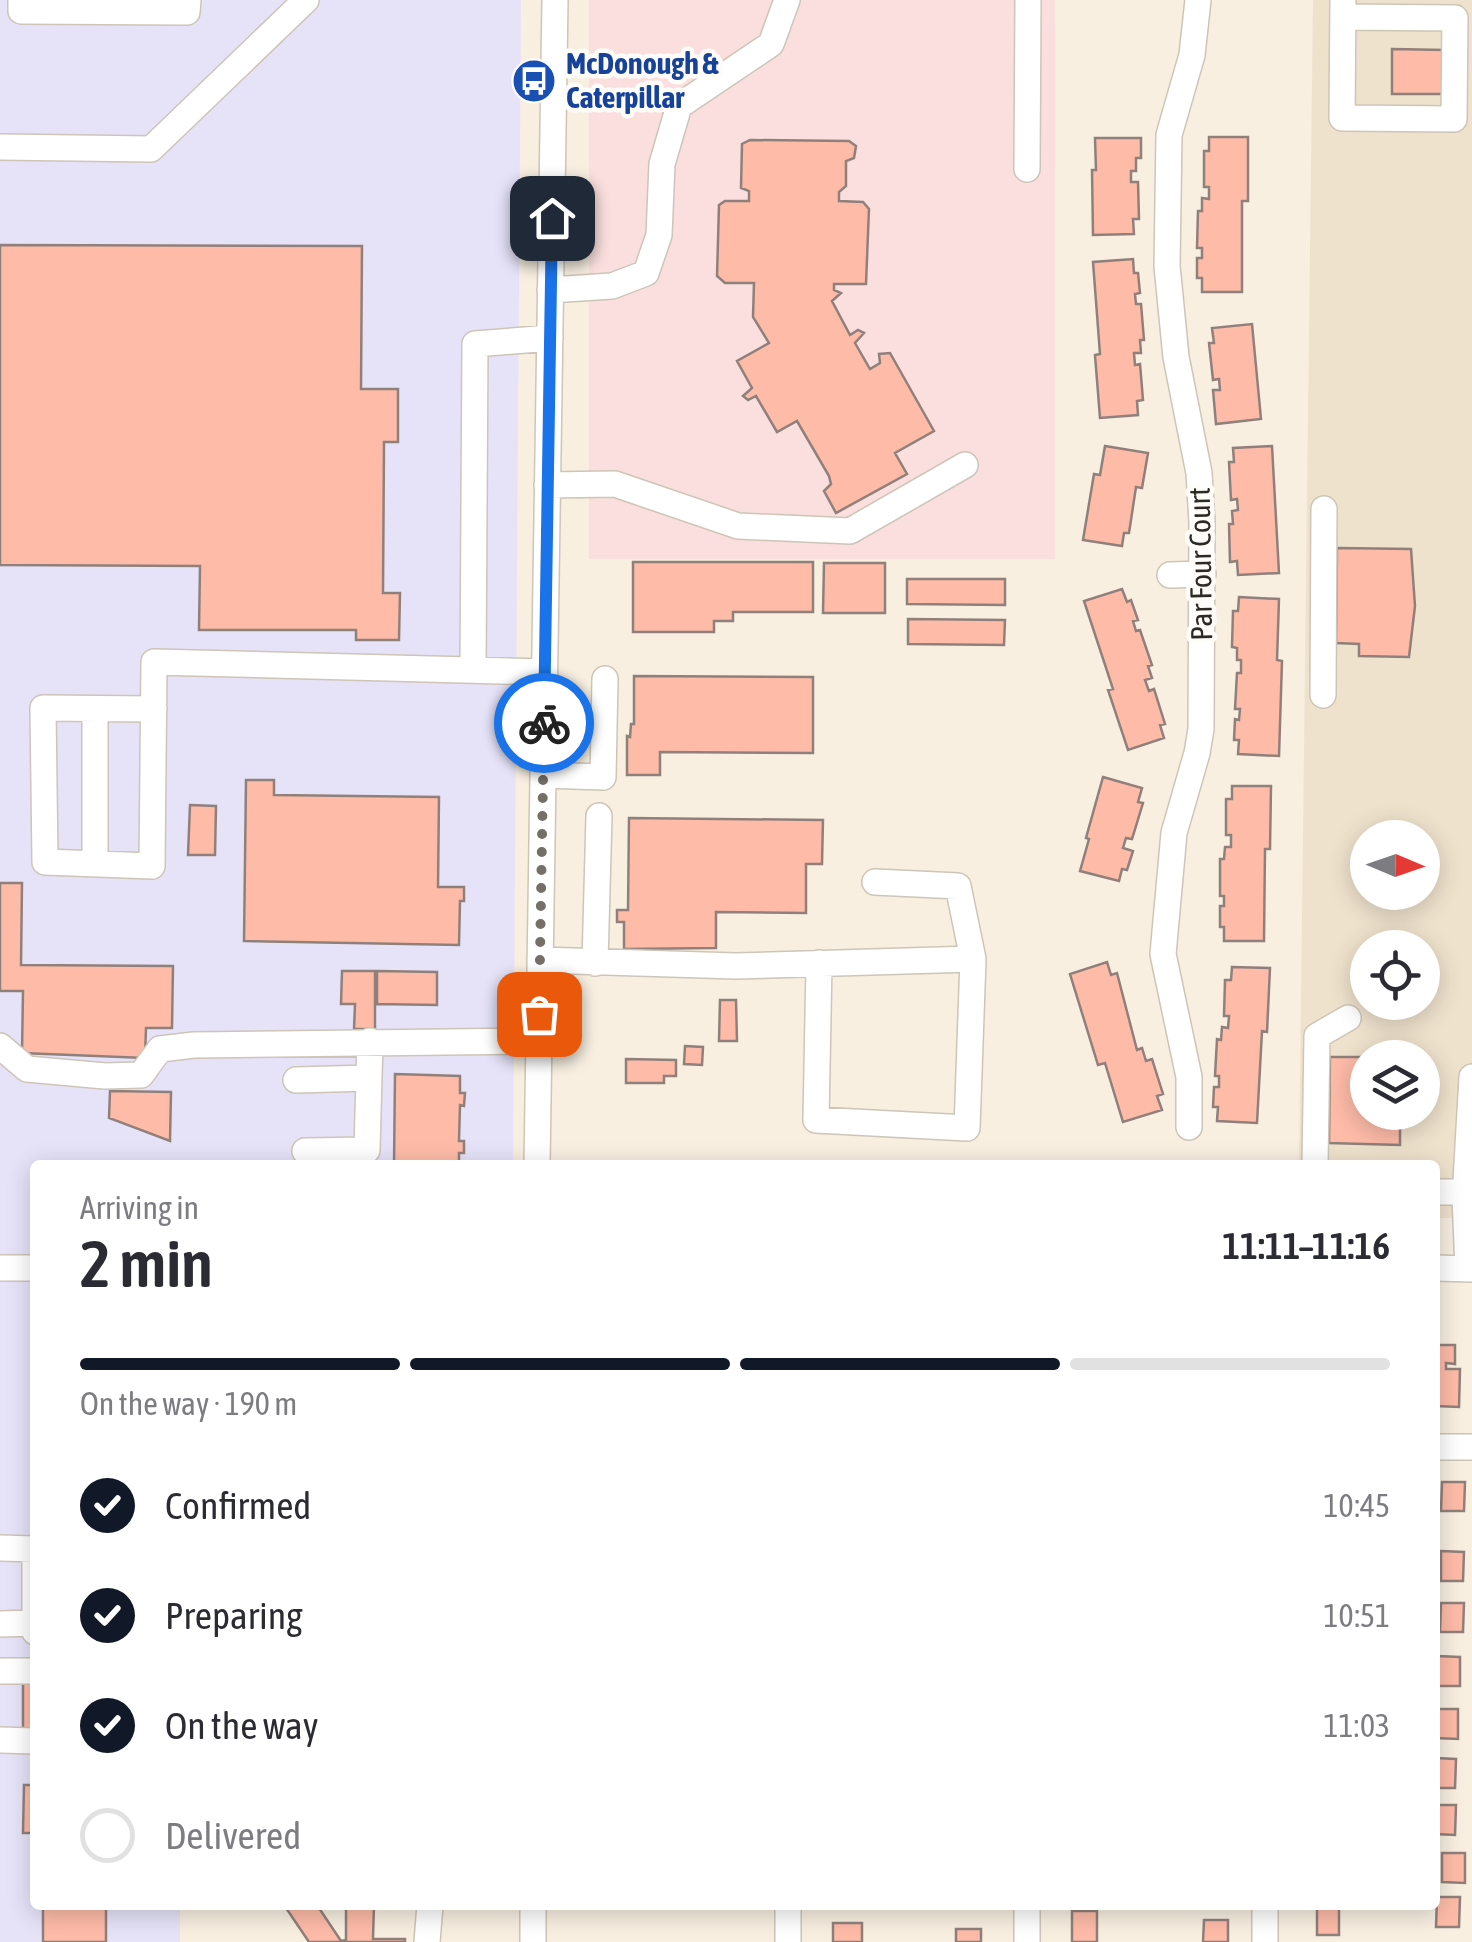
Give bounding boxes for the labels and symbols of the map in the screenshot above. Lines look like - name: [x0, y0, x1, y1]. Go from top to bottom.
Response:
- place label: McDonough & Caterpillar: [566, 46, 719, 114]
- bus stop icon: McDonough & Caterpillar: [511, 58, 557, 104]
- pin: [510, 176, 595, 261]
- street label: Par Four Court: [1182, 487, 1218, 641]
- courier: [494, 673, 594, 773]
- north arrow: [1350, 820, 1440, 910]
- pin: [497, 972, 582, 1057]

